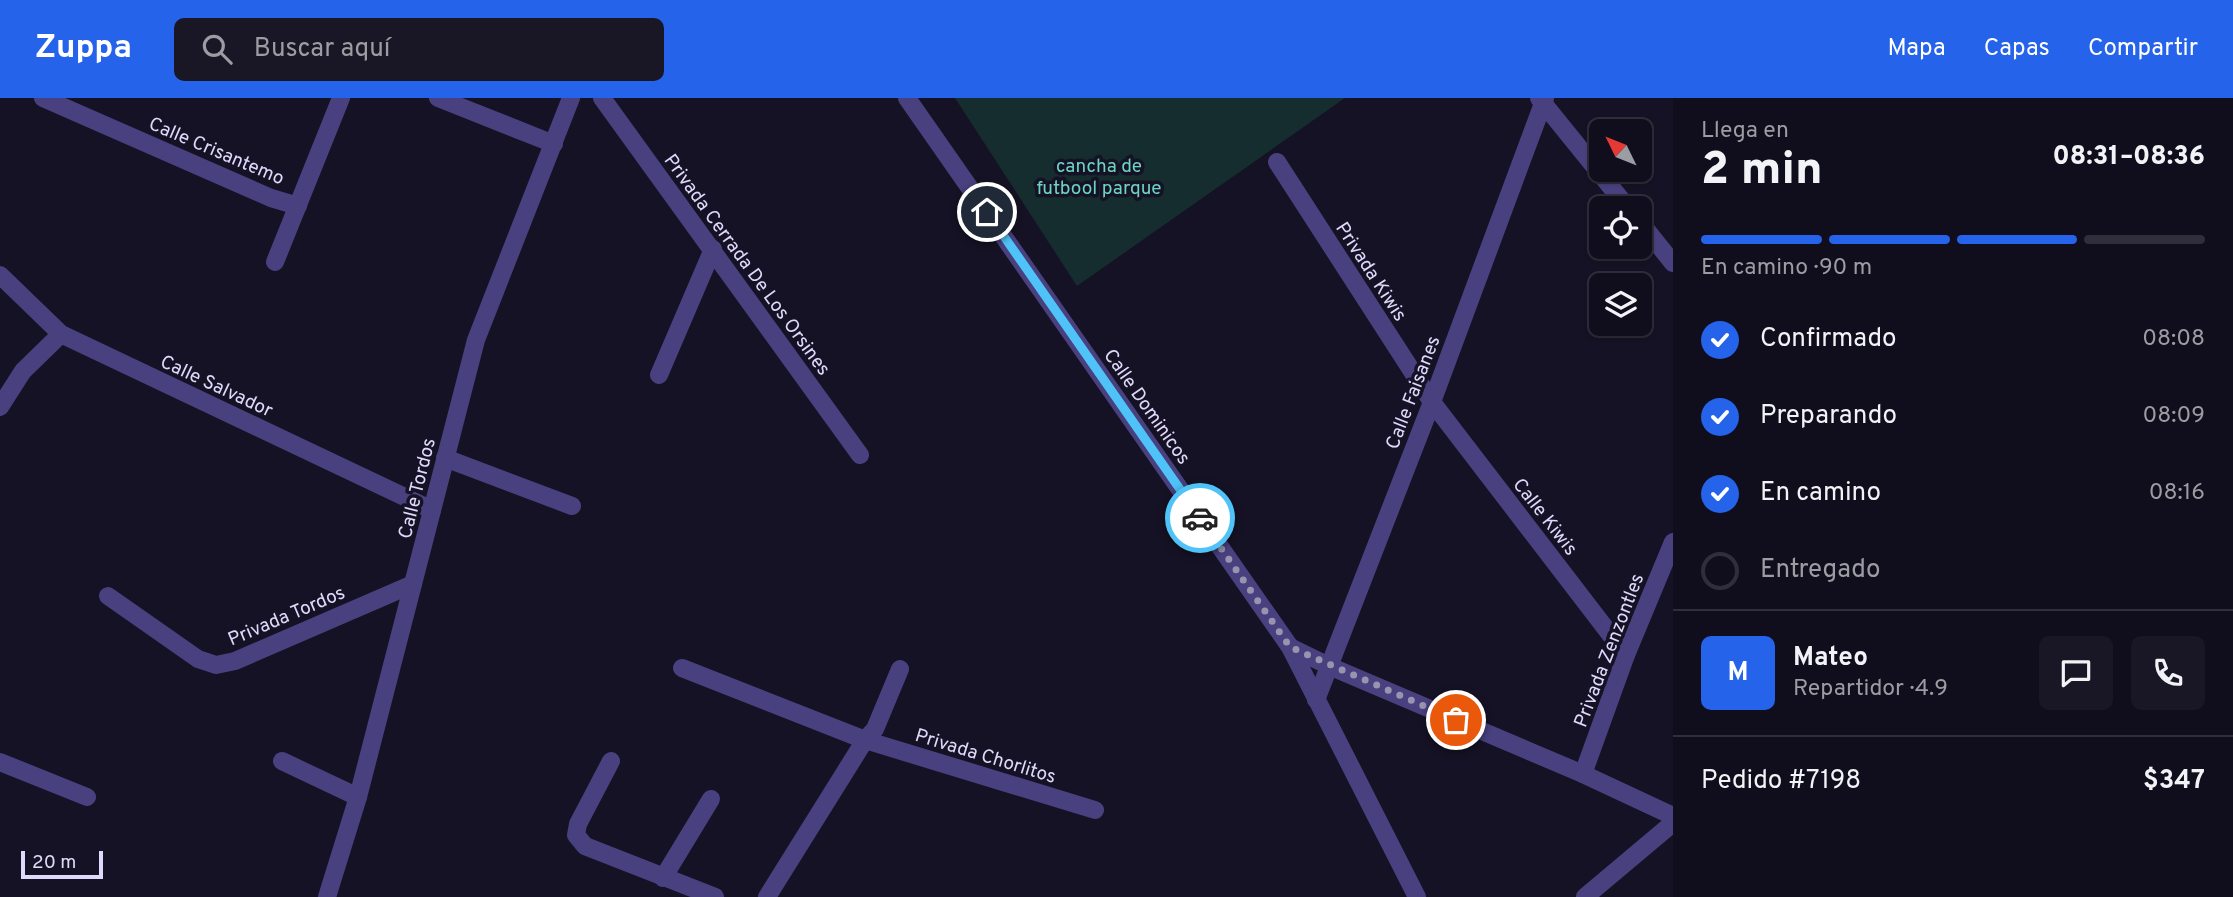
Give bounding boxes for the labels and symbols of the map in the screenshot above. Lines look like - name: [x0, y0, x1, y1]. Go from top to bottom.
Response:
- street label: Calle Crisantemo: [145, 112, 288, 191]
- north arrow: [1589, 119, 1652, 182]
- street label: Privada Cerrada De Los Orsines: [658, 150, 835, 381]
- park label: cancha de futbool parque: [1036, 155, 1162, 201]
- pin: [957, 182, 1017, 242]
- street label: Privada Kiwis: [1329, 218, 1411, 326]
- street label: Calle Faisanes: [1381, 332, 1447, 453]
- street label: Calle Dominicos: [1098, 345, 1195, 470]
- street label: Calle Salvador: [156, 350, 277, 424]
- street label: Calle Tordos: [394, 436, 442, 541]
- street label: Calle Kiwis: [1507, 474, 1582, 561]
- courier: [1165, 483, 1235, 553]
- street label: Privada Zenzontles: [1569, 570, 1650, 731]
- street label: Privada Tordos: [225, 581, 349, 652]
- pin: [1426, 690, 1486, 750]
- street label: Privada Chorlitos: [912, 724, 1059, 790]
- scale bar: [21, 848, 103, 880]

